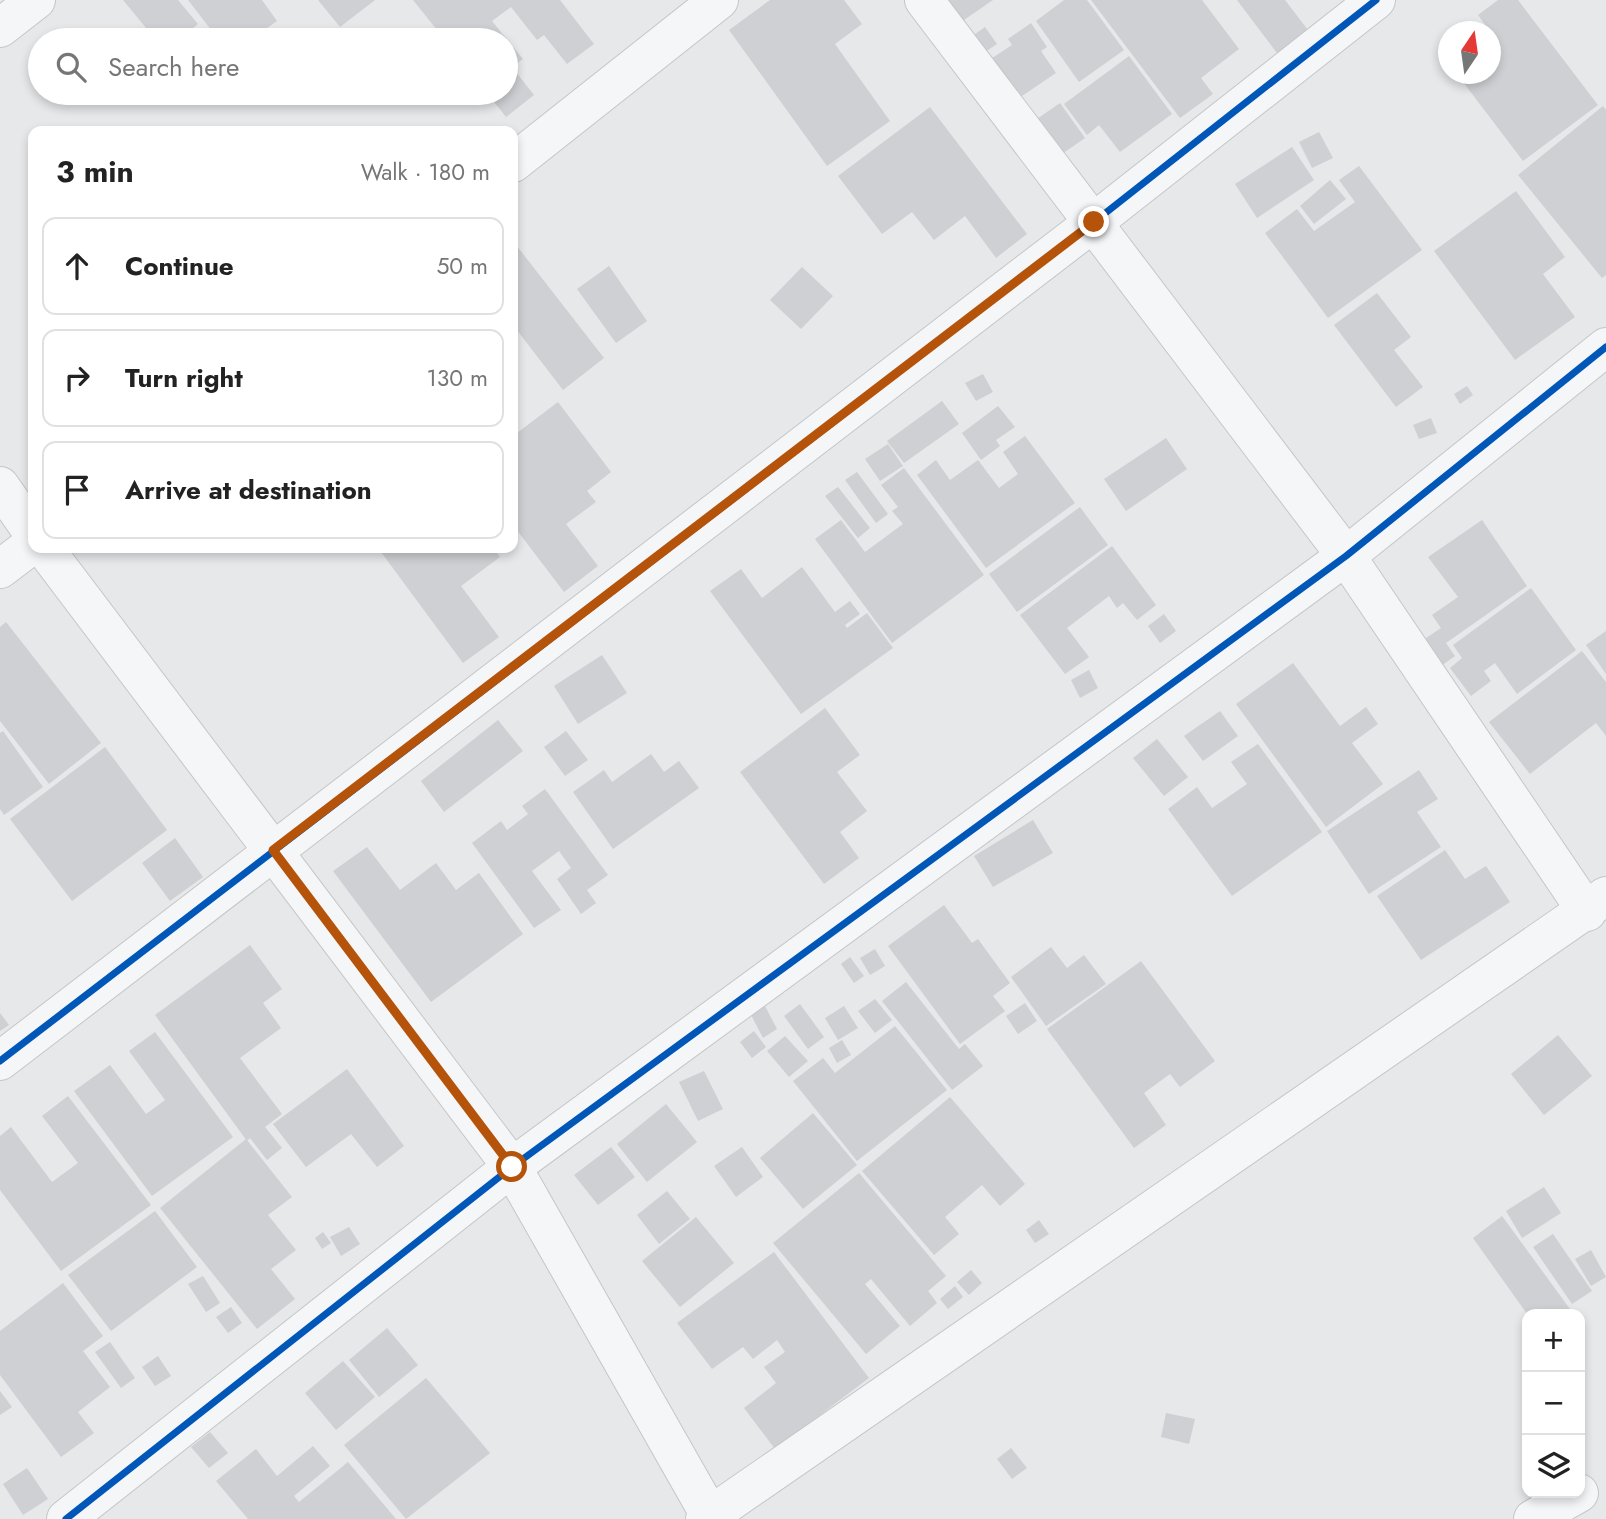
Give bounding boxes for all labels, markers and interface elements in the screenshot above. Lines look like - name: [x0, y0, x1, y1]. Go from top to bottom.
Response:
- north arrow: [1438, 21, 1501, 84]
- search box: [28, 28, 518, 105]
- icon: search: [52, 48, 90, 86]
- text: Search here: [108, 48, 240, 86]
- text: 3 min: [56, 150, 134, 193]
- text: Walk · 180 m: [361, 155, 490, 189]
- route end: [1078, 206, 1109, 237]
- icon: ahead: [58, 247, 96, 285]
- text: Continue: [125, 247, 234, 285]
- text: 50 m: [436, 249, 488, 283]
- icon: right: [58, 359, 96, 397]
- text: Turn right: [125, 359, 243, 397]
- text: 130 m: [426, 361, 488, 395]
- icon: arrive: [58, 471, 96, 509]
- text: Arrive at destination: [125, 471, 372, 509]
- route start: [496, 1151, 527, 1182]
- map controls: [1522, 1309, 1585, 1498]
- button: +: [1522, 1309, 1585, 1372]
- button: −: [1522, 1372, 1585, 1435]
- button: layers: [1522, 1435, 1585, 1498]

